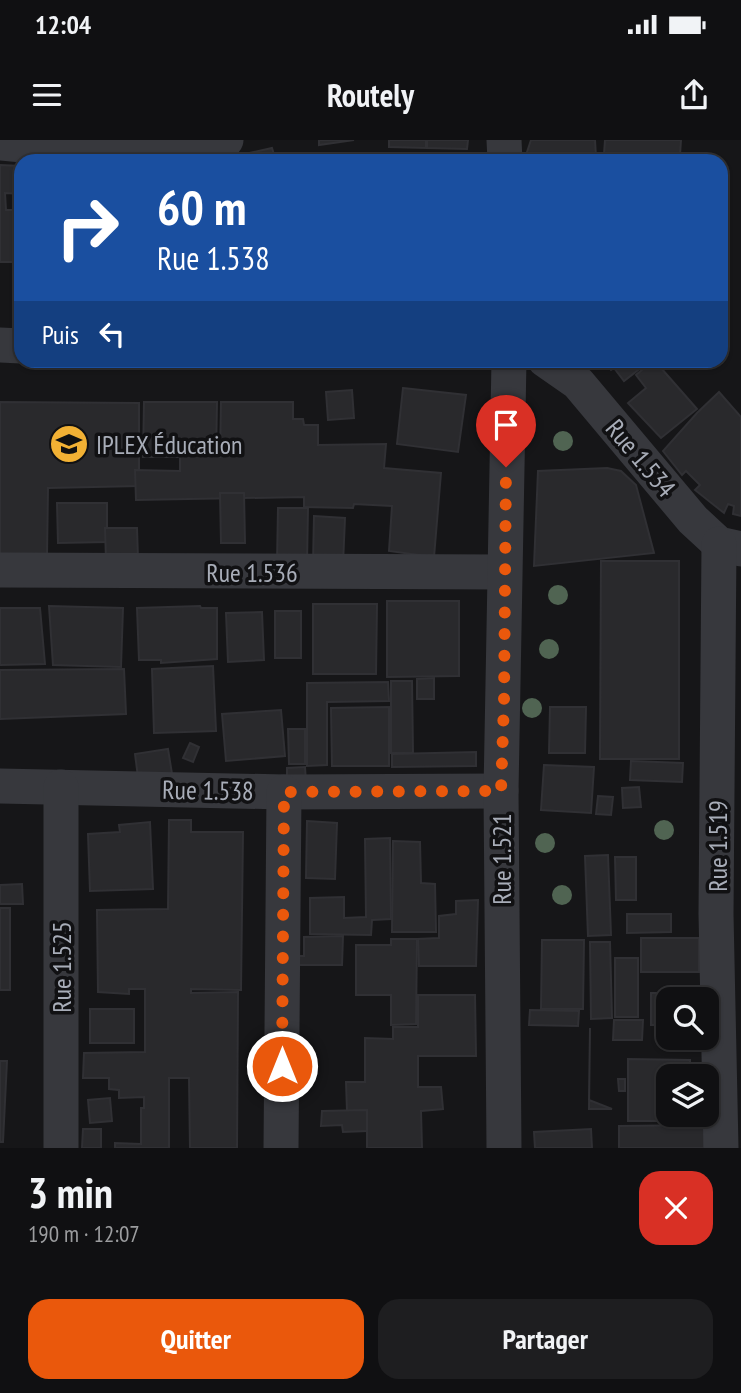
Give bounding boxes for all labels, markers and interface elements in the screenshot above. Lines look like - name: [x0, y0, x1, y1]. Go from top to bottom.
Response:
- text: 12:04: [35, 8, 91, 41]
- text: Routely: [327, 74, 414, 116]
- icon: menu: [28, 76, 66, 114]
- icon: share: [675, 76, 713, 114]
- text: 60 m: [157, 175, 246, 239]
- icon: right: [42, 182, 133, 273]
- text: Rue 1.538: [157, 237, 270, 279]
- icon: left: [93, 315, 131, 353]
- text: Puis: [42, 318, 79, 351]
- pin: [476, 395, 536, 467]
- icon: arrive: [487, 406, 525, 444]
- street label: Rue 1.534: [599, 412, 683, 504]
- school or university icon: IPLEX Éducation: [48, 423, 90, 465]
- place label: IPLEX Éducation: [96, 428, 242, 461]
- street label: Rue 1.536: [206, 556, 298, 589]
- street label: Rue 1.538: [162, 773, 254, 807]
- street label: Rue 1.519: [701, 800, 734, 892]
- street label: Rue 1.521: [485, 813, 518, 905]
- street label: Rue 1.525: [45, 921, 78, 1013]
- map controls: [656, 987, 719, 1127]
- button: search: [656, 987, 719, 1050]
- position arrow: [245, 1029, 319, 1103]
- button: layers: [656, 1064, 719, 1127]
- text: 3 min: [28, 1165, 113, 1220]
- button: close: [639, 1171, 713, 1245]
- text: 190 m · 12:07: [28, 1219, 140, 1248]
- button: Quitter: [28, 1299, 364, 1379]
- button: Partager: [378, 1299, 713, 1379]

